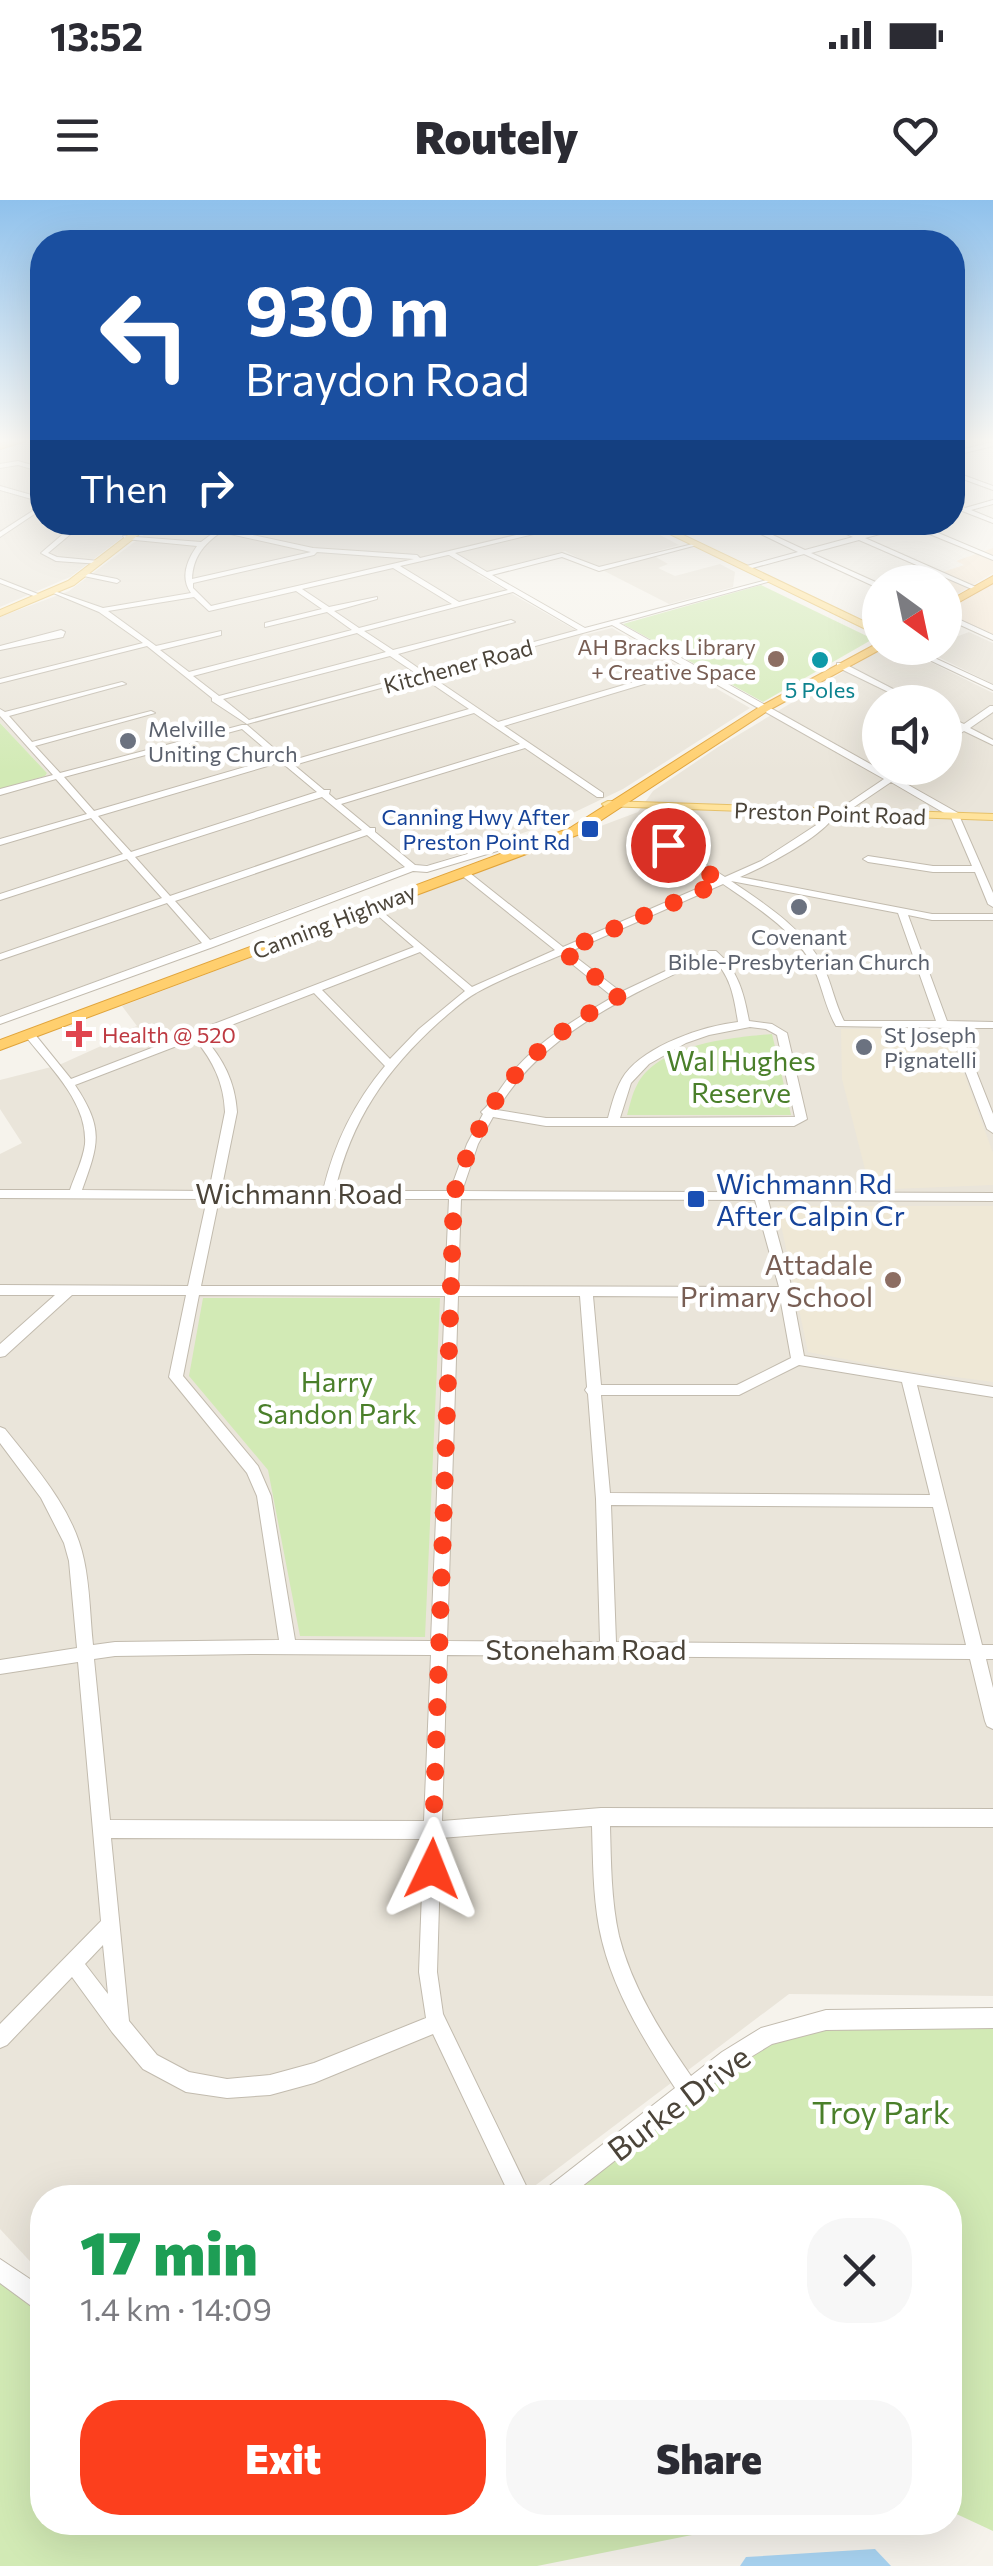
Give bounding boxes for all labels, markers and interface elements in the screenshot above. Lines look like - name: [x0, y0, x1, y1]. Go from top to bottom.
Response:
- text: 13:52: [50, 12, 143, 59]
- icon: menu: [50, 108, 105, 163]
- text: Routely: [415, 108, 578, 163]
- icon: heart: [888, 108, 943, 163]
- text: 930 m: [245, 265, 450, 350]
- icon: left: [80, 270, 210, 400]
- text: Braydon Road: [245, 350, 530, 405]
- icon: right: [188, 460, 243, 515]
- text: Then: [80, 464, 168, 511]
- north arrow: [862, 565, 962, 665]
- map controls: [862, 565, 962, 785]
- street label: Kitchener Road: [381, 633, 535, 699]
- place label: AH Bracks Library + Creative Space: [577, 633, 756, 685]
- marker: AH Bracks Library + Creative Space: [765, 648, 787, 670]
- marker: 5 Poles: [809, 649, 831, 671]
- place label: 5 Poles: [785, 676, 855, 703]
- button: sound: [862, 685, 962, 785]
- place label: Melville Uniting Church: [148, 715, 298, 767]
- marker: Melville Uniting Church: [117, 730, 139, 752]
- street label: Preston Point Road: [734, 796, 926, 830]
- place label: Canning Hwy After Preston Point Rd: [381, 803, 570, 855]
- pin: [626, 803, 711, 888]
- marker: Canning Hwy After Preston Point Rd: [579, 818, 601, 840]
- icon: arrive: [641, 818, 696, 873]
- street label: Canning Highway: [249, 877, 419, 965]
- marker: Covenant Bible-Presbyterian Church: [788, 896, 810, 918]
- place label: Covenant Bible-Presbyterian Church: [668, 923, 930, 975]
- marker: Health @ 520: [66, 1021, 92, 1047]
- place label: Health @ 520: [102, 1021, 236, 1048]
- place label: St Joseph Pignatelli: [884, 1021, 977, 1073]
- marker: St Joseph Pignatelli: [853, 1036, 875, 1058]
- park label: Wal Hughes Reserve: [666, 1043, 816, 1109]
- place label: Wichmann Rd After Calpin Cr: [716, 1166, 905, 1232]
- street label: Wichmann Road: [195, 1176, 403, 1210]
- marker: Wichmann Rd After Calpin Cr: [685, 1188, 707, 1210]
- place label: Attadale Primary School: [680, 1247, 873, 1313]
- marker: Attadale Primary School: [882, 1269, 904, 1291]
- park label: Harry Sandon Park: [257, 1364, 417, 1430]
- street label: Stoneham Road: [486, 1632, 686, 1666]
- position arrow: [380, 1817, 484, 1921]
- street label: Burke Drive: [599, 2035, 757, 2169]
- park label: Troy Park: [812, 2091, 950, 2131]
- text: 17 min: [80, 2214, 258, 2287]
- button: close: [807, 2218, 912, 2323]
- text: 1.4 km · 14:09: [80, 2288, 272, 2328]
- button: Exit: [80, 2400, 486, 2515]
- button: Share: [506, 2400, 912, 2515]

